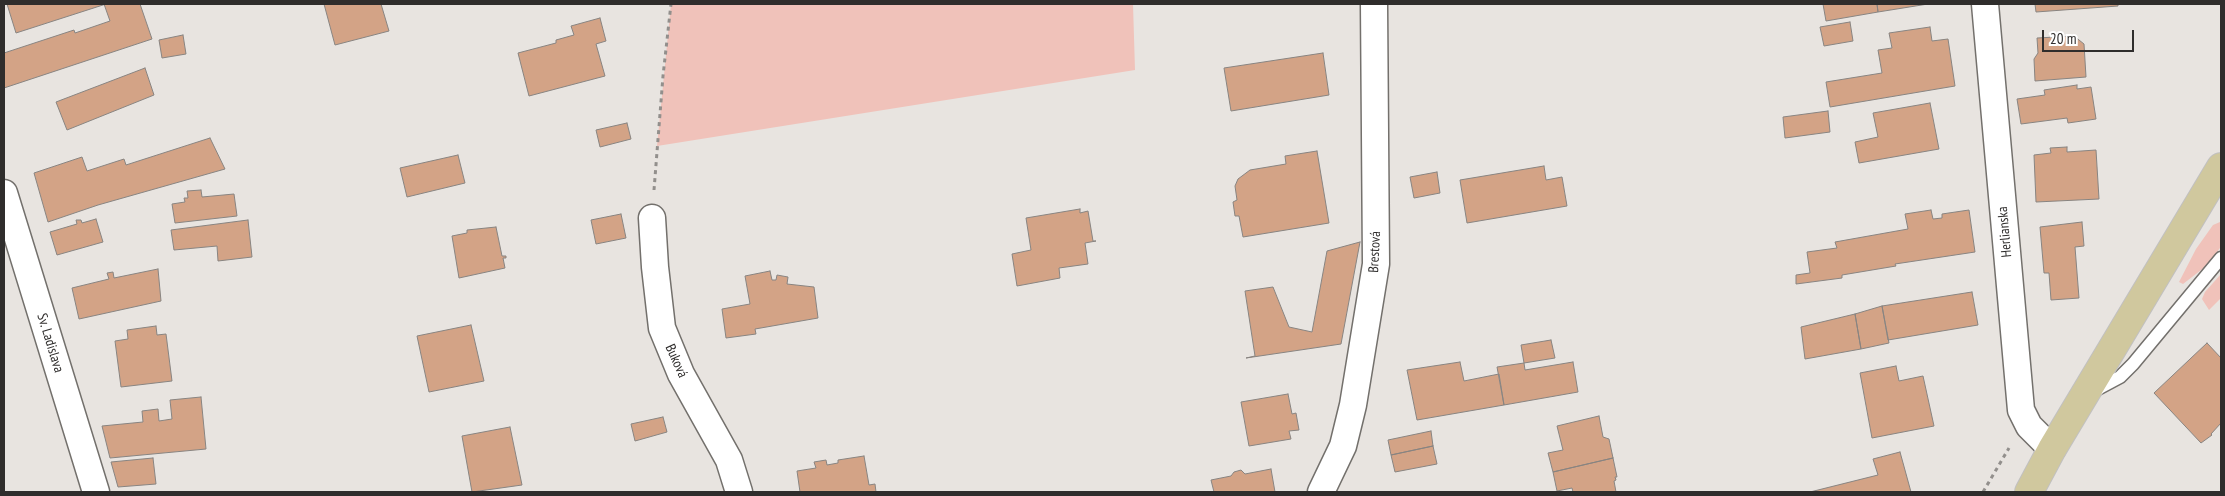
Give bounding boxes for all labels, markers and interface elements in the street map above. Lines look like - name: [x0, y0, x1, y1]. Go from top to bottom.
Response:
- scale bar: [2045, 20, 2138, 52]
- text: 20 m: [2050, 29, 2076, 48]
- street label: Herlianska: [1994, 206, 2016, 258]
- street label: Brestová: [1366, 231, 1384, 273]
- street label: Sv. Ladislava: [33, 311, 67, 375]
- street label: Buková: [661, 342, 691, 380]

